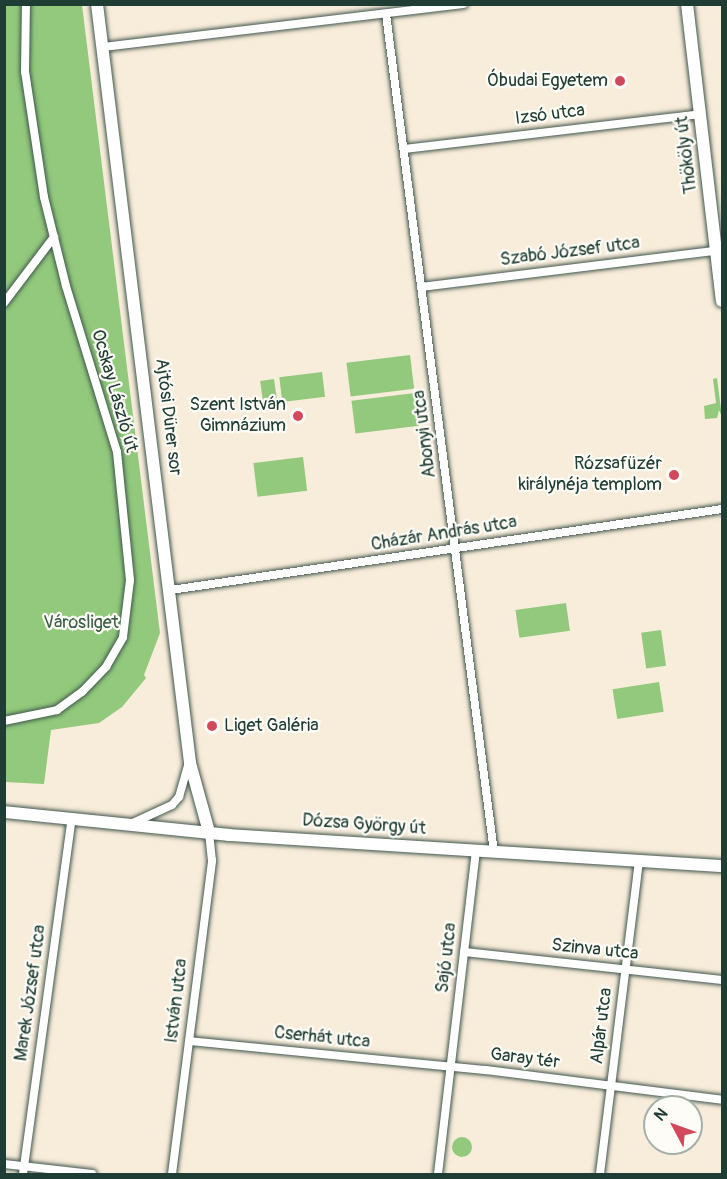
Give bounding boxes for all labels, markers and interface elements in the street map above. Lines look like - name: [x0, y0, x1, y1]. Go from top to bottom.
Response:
- place label: Óbudai Egyetem: [487, 70, 608, 92]
- marker: Óbudai Egyetem: [613, 74, 627, 88]
- street label: Izsó utca: [514, 100, 586, 130]
- street label: Thököly út: [672, 115, 702, 195]
- street label: Szabó József utca: [499, 233, 641, 271]
- street label: Ocskay László út: [86, 327, 142, 455]
- street label: Ajtósi Dürer sor: [150, 357, 186, 477]
- street label: Abonyi utca: [409, 389, 441, 479]
- place label: Szent István Gimnázium: [189, 395, 286, 438]
- marker: Szent István Gimnázium: [291, 409, 305, 423]
- place label: Rózsafüzér királynéja templom: [518, 454, 662, 496]
- marker: Rózsafüzér királynéja templom: [667, 468, 681, 482]
- street label: Cházár András utca: [370, 512, 518, 556]
- park label: Városliget: [43, 612, 119, 634]
- place label: Liget Galéria: [224, 715, 319, 737]
- marker: Liget Galéria: [205, 719, 219, 733]
- street label: Dózsa György út: [301, 810, 427, 840]
- street label: Sajó utca: [432, 922, 462, 994]
- street label: Marek József utca: [11, 923, 51, 1063]
- street label: Szinva utca: [550, 935, 640, 965]
- street label: István utca: [161, 958, 193, 1044]
- street label: Alpár utca: [587, 986, 617, 1066]
- street label: Cserhát utca: [273, 1022, 371, 1054]
- street label: Garay tér: [489, 1044, 561, 1074]
- north arrow: [643, 1095, 703, 1155]
- text: N: [650, 1104, 672, 1125]

